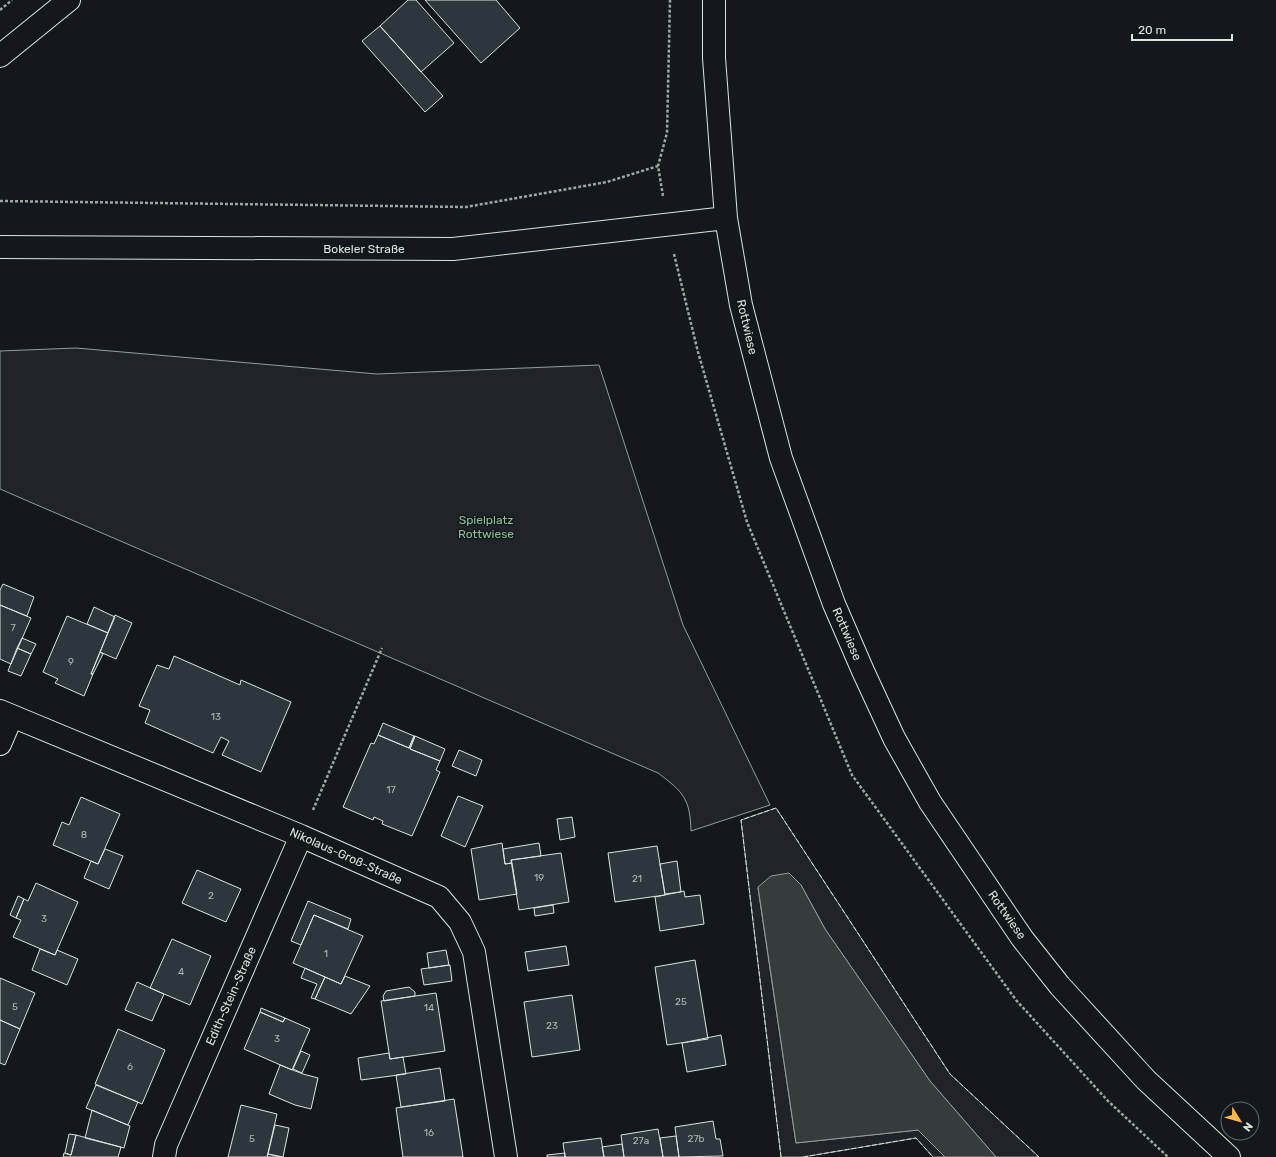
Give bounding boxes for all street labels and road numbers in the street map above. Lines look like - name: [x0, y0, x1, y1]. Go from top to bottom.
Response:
- street label: Bokeler Straße: [323, 242, 405, 256]
- street label: Rottwiese: [734, 298, 760, 356]
- street label: Rottwiese: [830, 605, 865, 663]
- street label: Nikolaus-Groß-Straße: [288, 825, 405, 887]
- street label: Rottwiese: [985, 888, 1029, 942]
- street label: Edith-Stein-Straße: [203, 944, 259, 1048]

